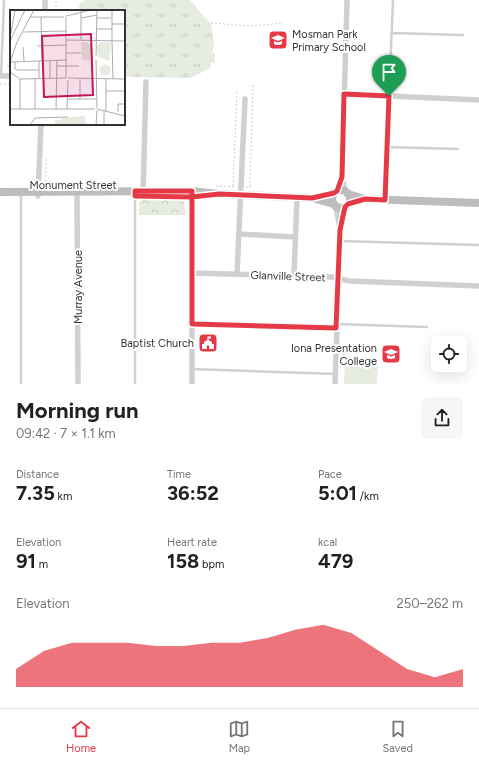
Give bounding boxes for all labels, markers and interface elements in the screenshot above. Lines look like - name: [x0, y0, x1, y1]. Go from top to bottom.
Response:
- inset map: [10, 10, 125, 125]
- place label: Mosman Park Primary School: [292, 28, 366, 54]
- school or university icon: Mosman Park Primary School: [267, 29, 289, 51]
- pin: [372, 55, 406, 96]
- icon: arrive: [378, 61, 400, 83]
- street label: Monument Street: [29, 179, 117, 192]
- street label: Murray Avenue: [72, 250, 85, 324]
- street label: Glanville Street: [250, 269, 326, 284]
- public building icon: Baptist Church: [197, 332, 219, 354]
- map controls: [431, 336, 467, 372]
- button: locate: [431, 336, 467, 372]
- place label: Baptist Church: [120, 337, 194, 350]
- place label: Iona Presentation College: [291, 342, 377, 368]
- school or university icon: Iona Presentation College: [380, 343, 402, 365]
- text: Morning run: [16, 397, 139, 424]
- button: share: [421, 397, 463, 439]
- text: 09:42 · 7 × 1.1 km: [16, 426, 116, 441]
- text: Distance: [16, 468, 59, 481]
- text: Time: [167, 468, 191, 481]
- text: Pace: [318, 468, 342, 481]
- text: 7.35: [16, 481, 55, 505]
- text: 36:52: [167, 481, 219, 505]
- text: 5:01: [318, 481, 357, 505]
- text: km: [55, 490, 72, 503]
- text: /km: [357, 490, 379, 503]
- text: Elevation: [16, 536, 61, 549]
- text: Heart rate: [167, 536, 217, 549]
- text: kcal: [318, 536, 337, 549]
- text: 91: [16, 549, 36, 573]
- text: 158: [167, 549, 199, 573]
- text: 479: [318, 549, 353, 573]
- text: m: [36, 558, 48, 571]
- text: bpm: [199, 558, 224, 571]
- text: Elevation: [16, 596, 69, 611]
- text: 250–262 m: [397, 596, 463, 611]
- tab: Home: [66, 718, 96, 755]
- tab: Map: [228, 718, 250, 755]
- tab: Saved: [383, 718, 413, 755]

